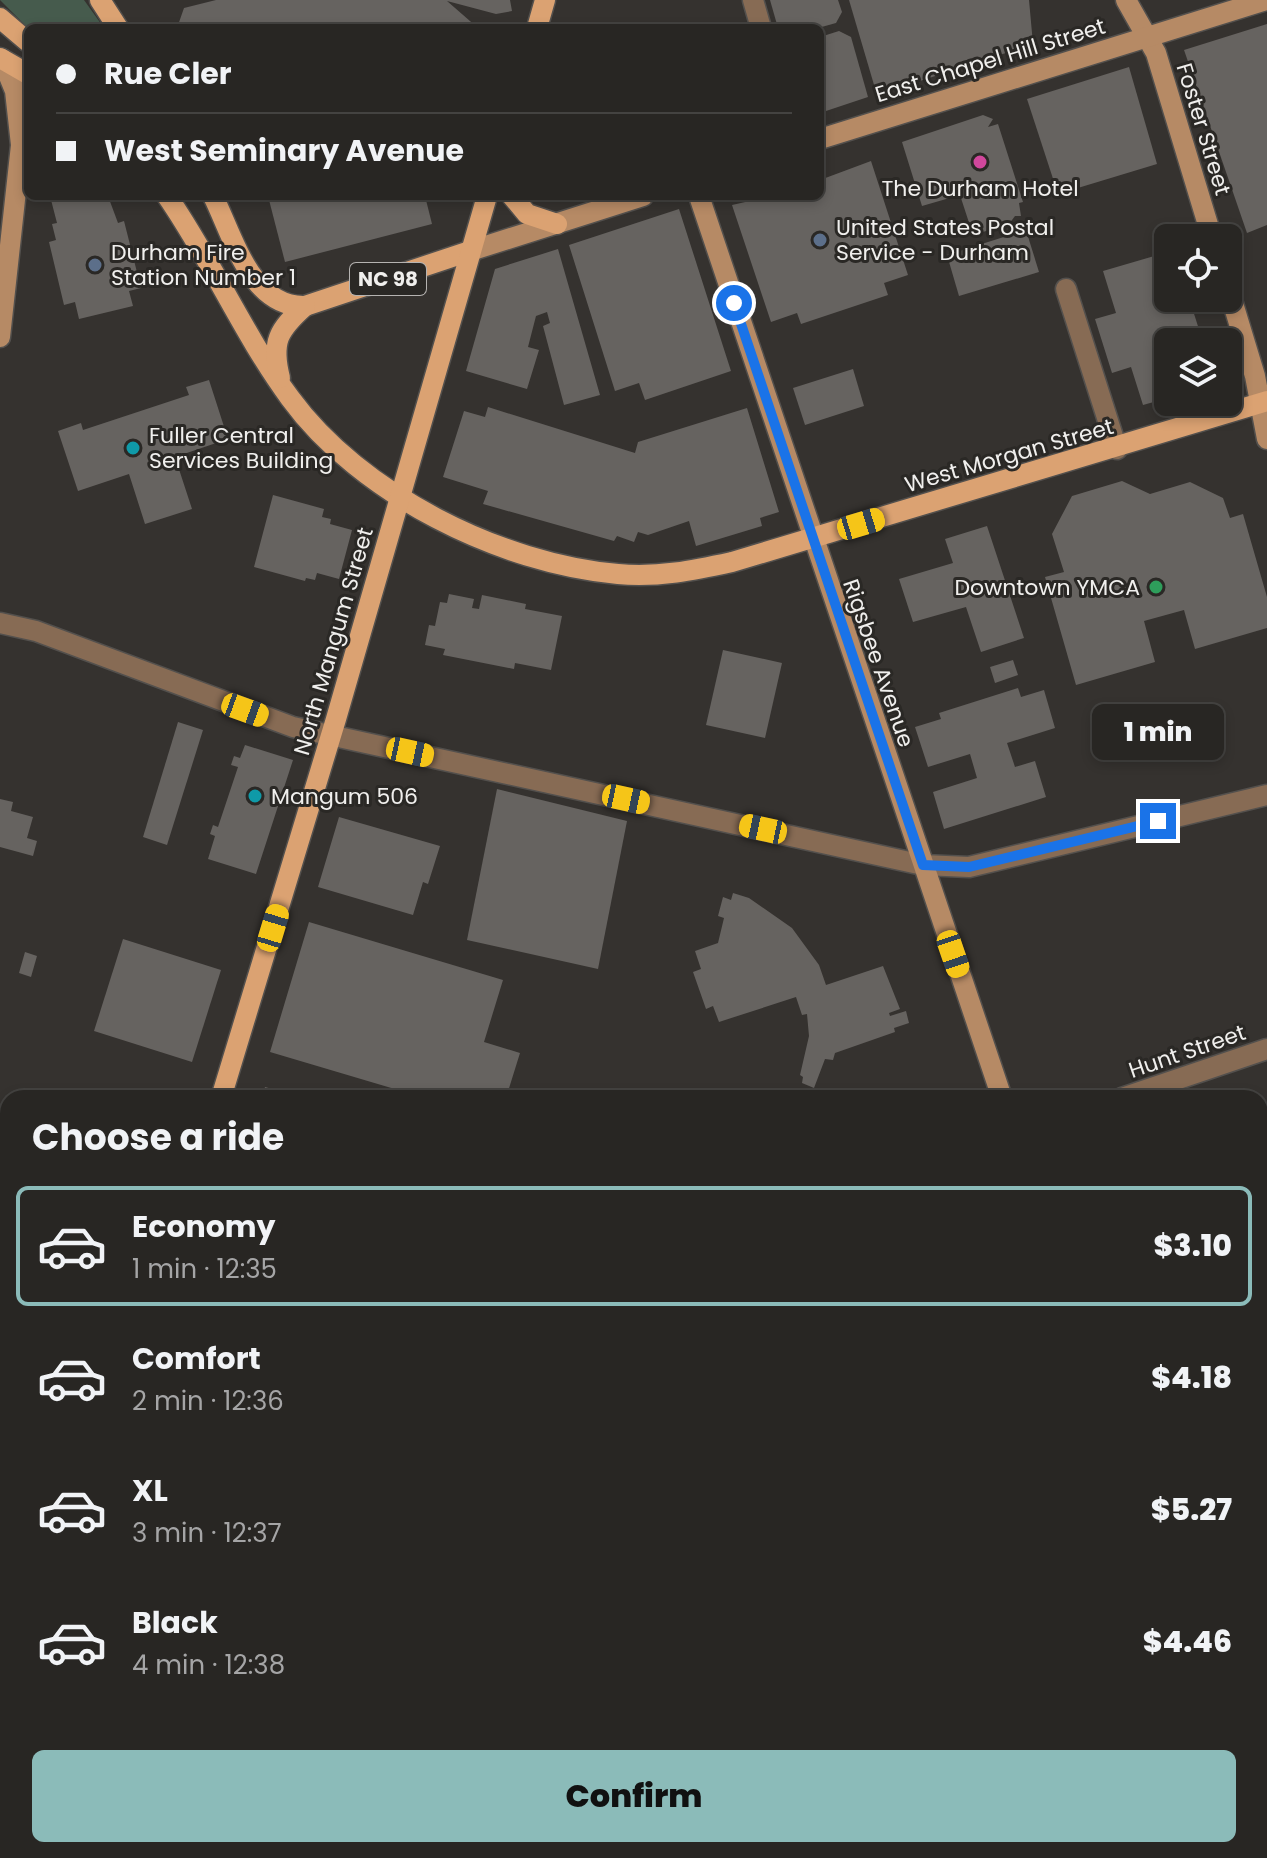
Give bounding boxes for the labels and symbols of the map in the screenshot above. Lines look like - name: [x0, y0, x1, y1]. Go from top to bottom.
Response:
- street label: East Chapel Hill Street: [871, 11, 1109, 110]
- street label: Foster Street: [1169, 59, 1238, 199]
- marker: The Durham Hotel: [971, 153, 989, 171]
- place label: The Durham Hotel: [881, 173, 1079, 204]
- place label: United States Postal Service - Durham: [836, 212, 1054, 268]
- marker: United States Postal Service - Durham: [811, 231, 829, 249]
- place label: Durham Fire Station Number 1: [111, 237, 296, 293]
- marker: Durham Fire Station Number 1: [86, 256, 104, 274]
- road number: NC 98: [350, 263, 426, 295]
- route start: [716, 285, 752, 321]
- street label: West Morgan Street: [901, 411, 1117, 500]
- place label: Fuller Central Services Building: [149, 420, 334, 476]
- marker: Fuller Central Services Building: [124, 439, 142, 457]
- car: [835, 506, 887, 542]
- street label: North Mangum Street: [286, 524, 381, 759]
- place label: Downtown YMCA: [955, 572, 1140, 603]
- street label: Rigsbee Avenue: [835, 575, 922, 751]
- marker: Downtown YMCA: [1147, 578, 1165, 596]
- car: [218, 691, 272, 729]
- callout: 1 min: [1092, 705, 1224, 761]
- car: [384, 735, 436, 769]
- place label: Mangum 506: [271, 781, 418, 812]
- car: [600, 782, 652, 816]
- marker: Mangum 506: [246, 787, 264, 805]
- route end: [1140, 803, 1176, 839]
- car: [737, 812, 789, 846]
- car: [255, 902, 291, 954]
- car: [934, 927, 972, 981]
- street label: Hunt Street: [1125, 1017, 1250, 1086]

